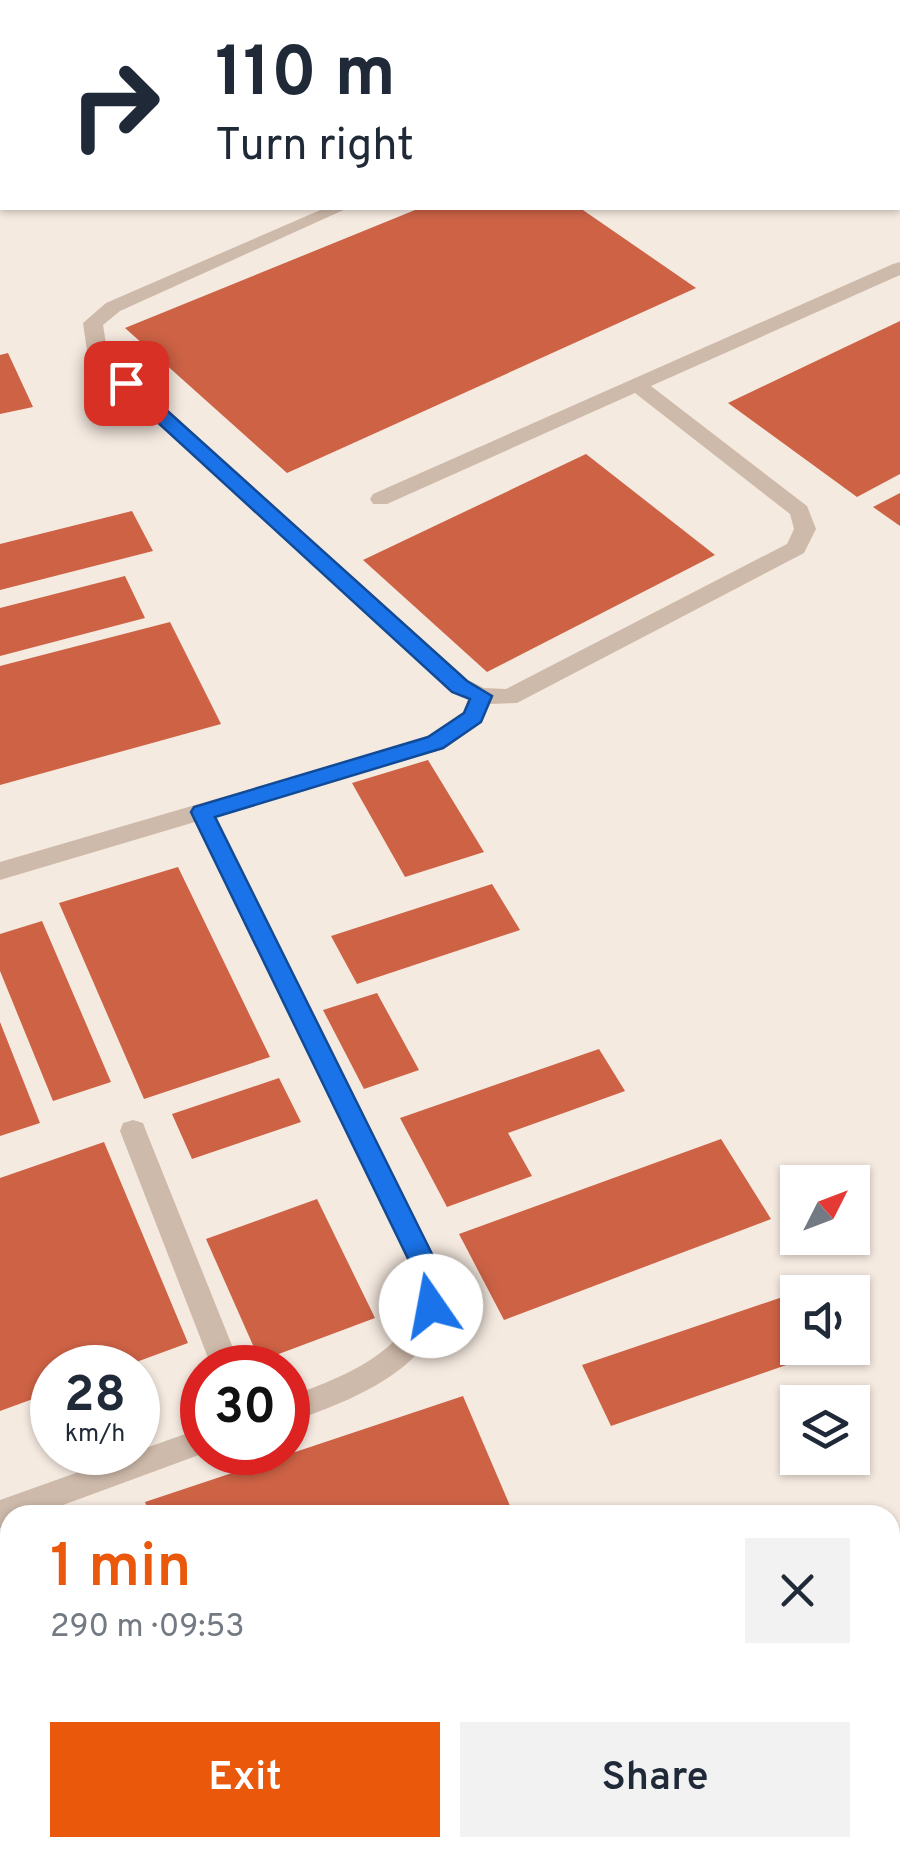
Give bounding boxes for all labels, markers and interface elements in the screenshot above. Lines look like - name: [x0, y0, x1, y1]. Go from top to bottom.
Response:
- text: 110 m: [215, 32, 396, 121]
- icon: right: [50, 40, 180, 170]
- text: Turn right: [215, 119, 414, 176]
- pin: [84, 341, 169, 426]
- icon: arrive: [99, 356, 154, 411]
- north arrow: [780, 1165, 870, 1255]
- map controls: [780, 1165, 870, 1475]
- position arrow: [379, 1254, 483, 1358]
- button: sound: [780, 1275, 870, 1365]
- speed limit sign: 30: [180, 1345, 310, 1475]
- text: 28: [64, 1366, 126, 1429]
- button: layers: [780, 1385, 870, 1475]
- text: km/h: [65, 1419, 125, 1451]
- text: 1 min: [50, 1532, 191, 1608]
- button: close: [745, 1538, 850, 1643]
- text: 290 m · 09:53: [50, 1608, 245, 1648]
- button: Exit: [50, 1722, 440, 1837]
- button: Share: [460, 1722, 850, 1837]

